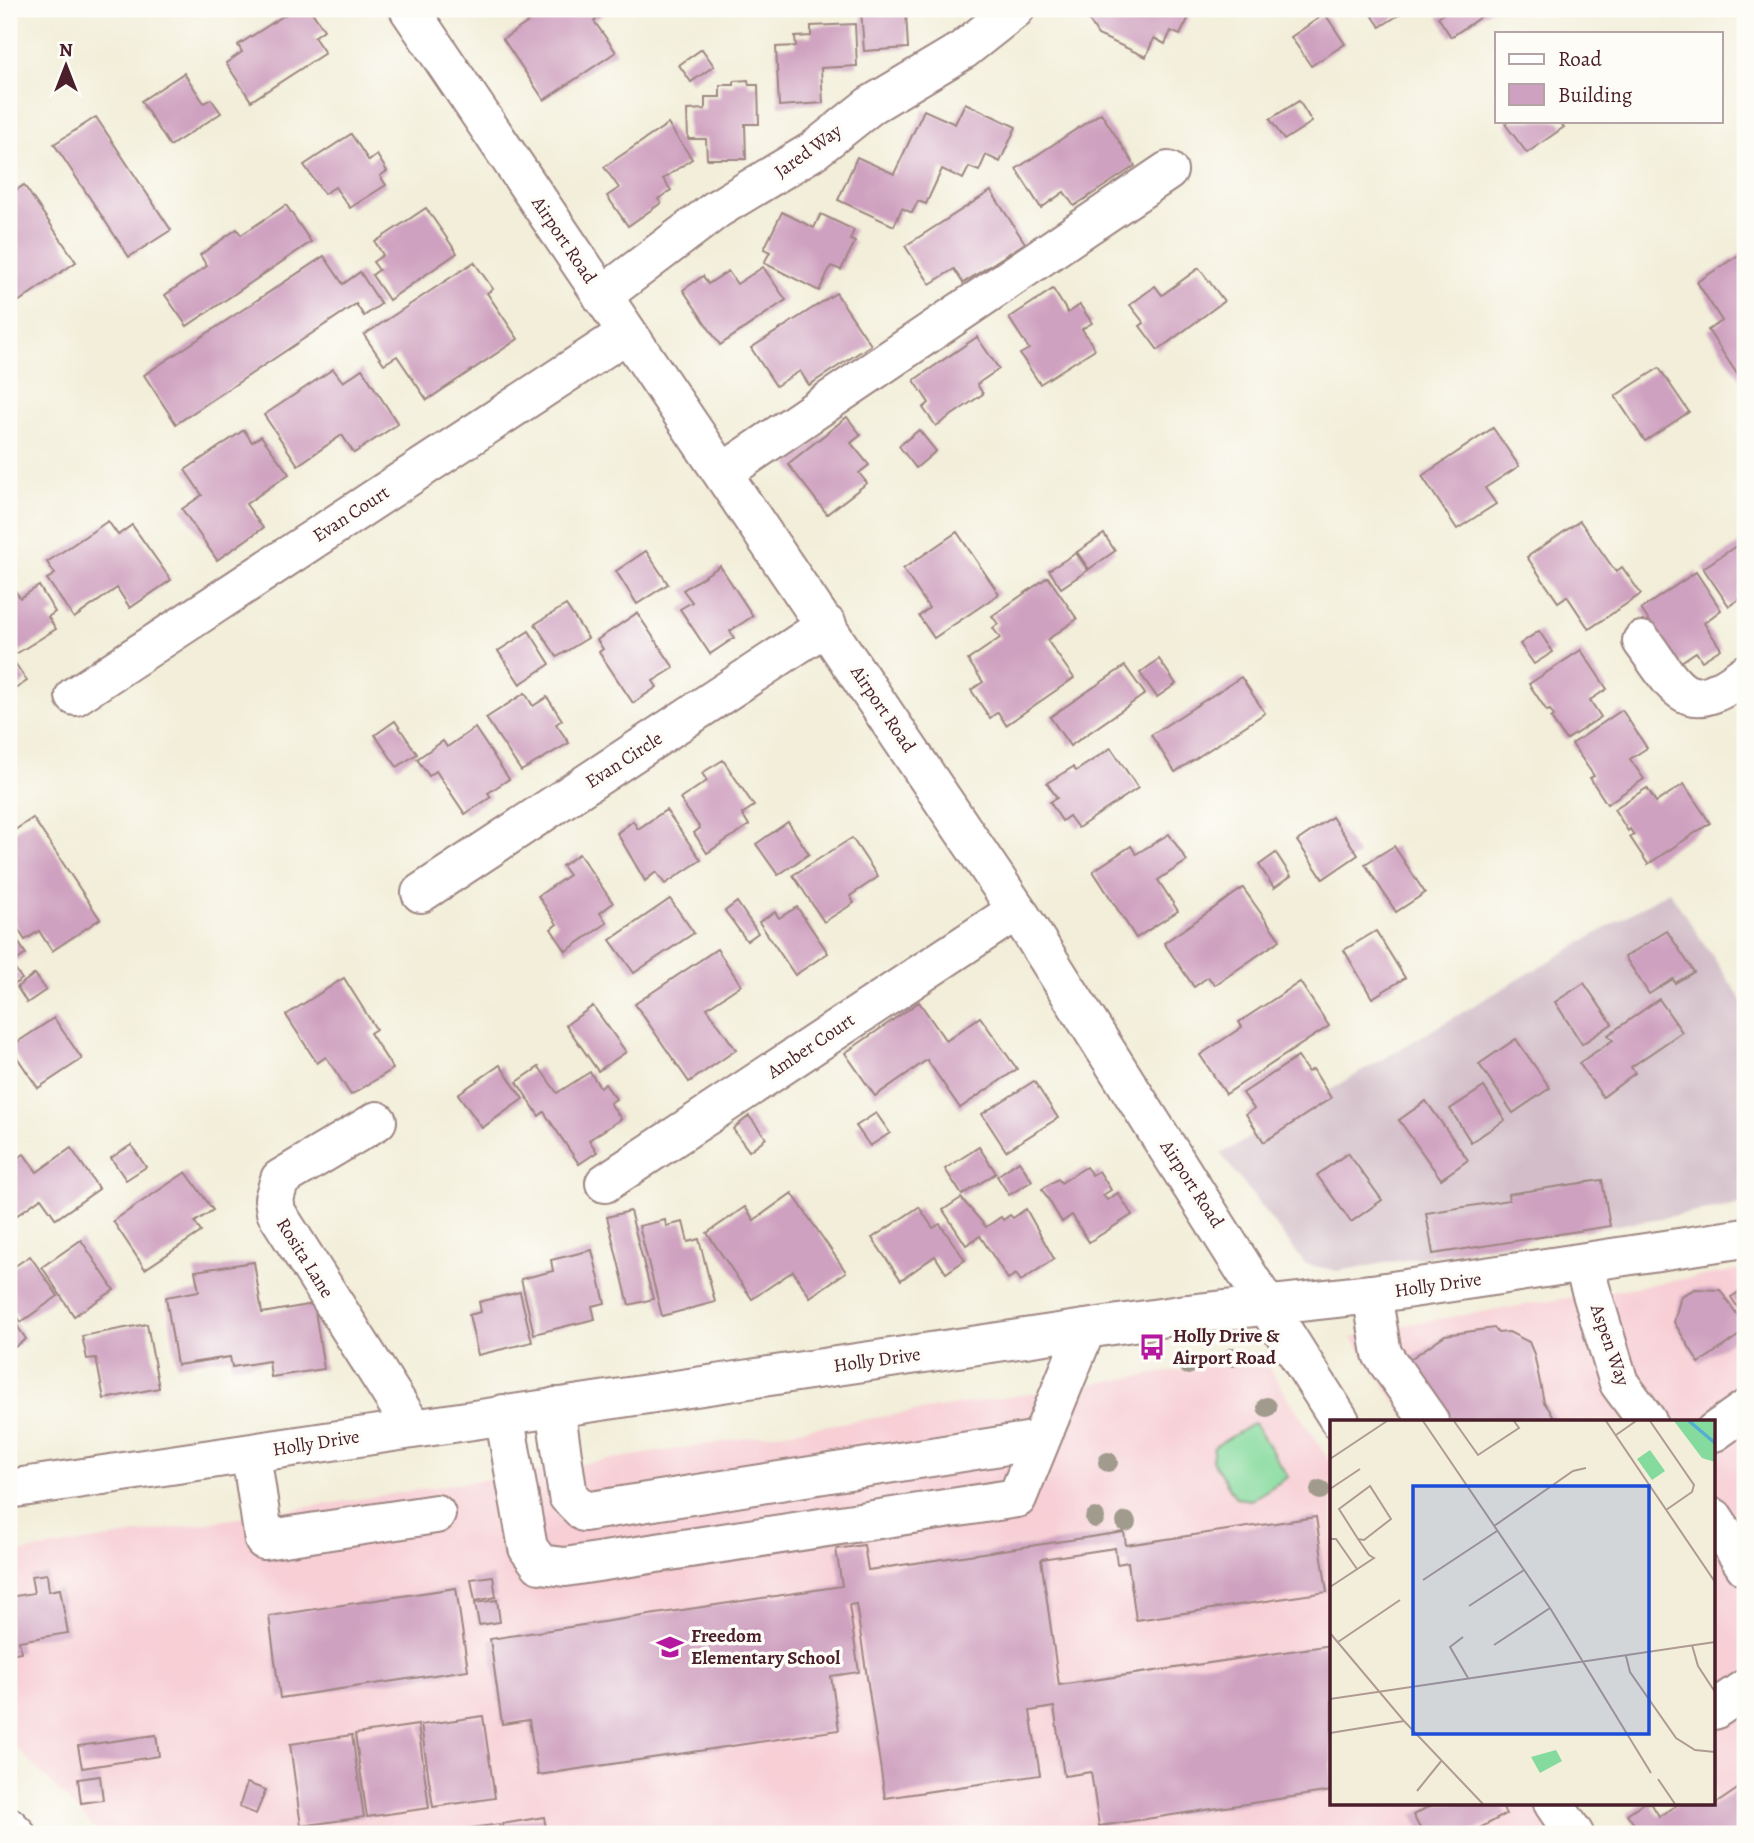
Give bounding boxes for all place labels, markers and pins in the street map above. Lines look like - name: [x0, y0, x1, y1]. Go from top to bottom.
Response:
- place label: Holly Drive & Airport Road: [1172, 1323, 1280, 1371]
- bus stop icon: Holly Drive & Airport Road: [1137, 1332, 1167, 1362]
- place label: Freedom Elementary School: [691, 1623, 840, 1671]
- school or university icon: Freedom Elementary School: [655, 1632, 685, 1662]

